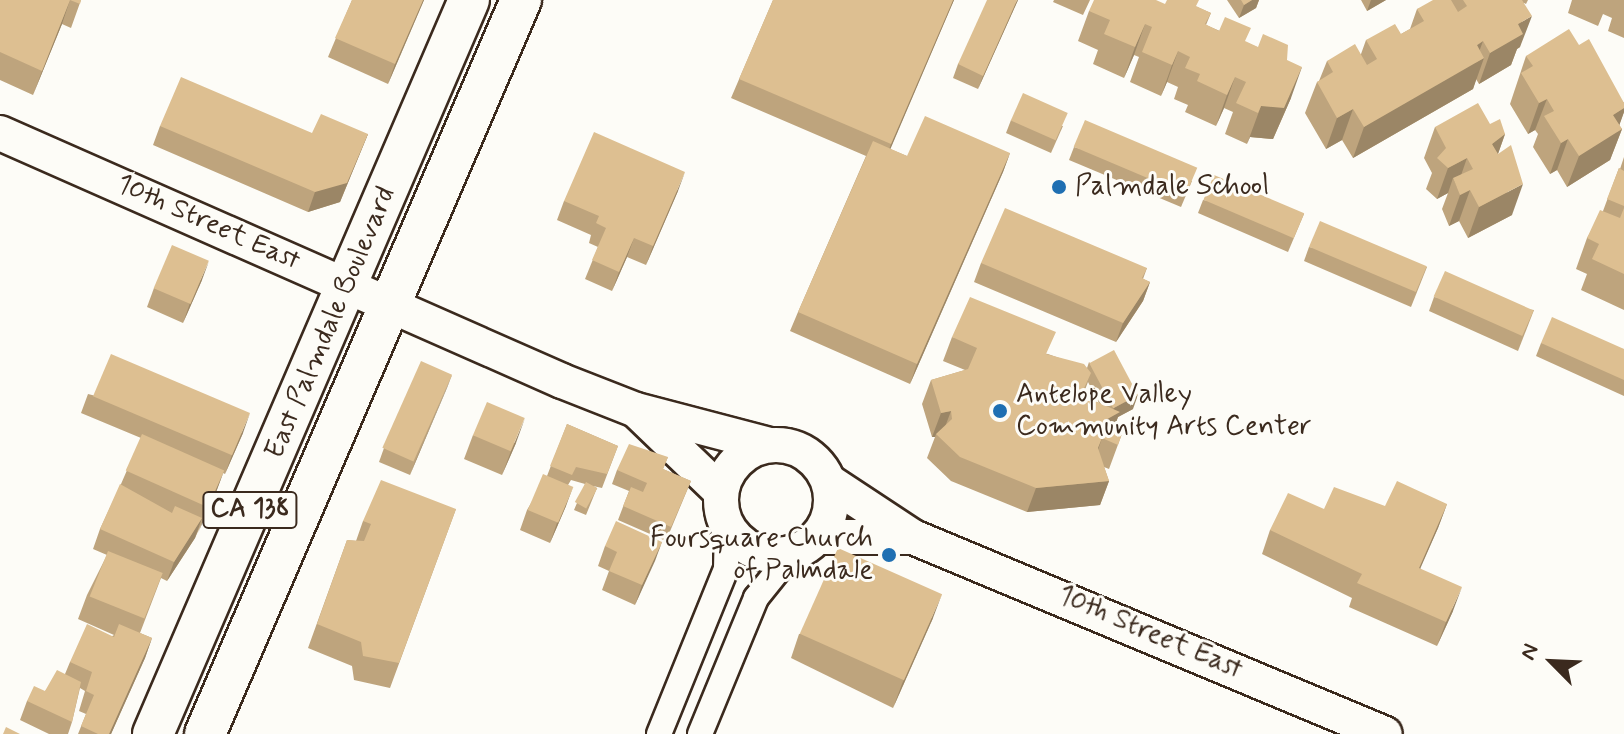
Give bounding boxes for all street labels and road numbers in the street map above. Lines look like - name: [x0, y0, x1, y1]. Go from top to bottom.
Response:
- street label: 10th Street East: [111, 168, 305, 278]
- street label: East Palmdale Boulevard: [259, 183, 403, 463]
- road number: CA 138: [202, 488, 298, 532]
- street label: 10th Street East: [1053, 579, 1247, 687]

